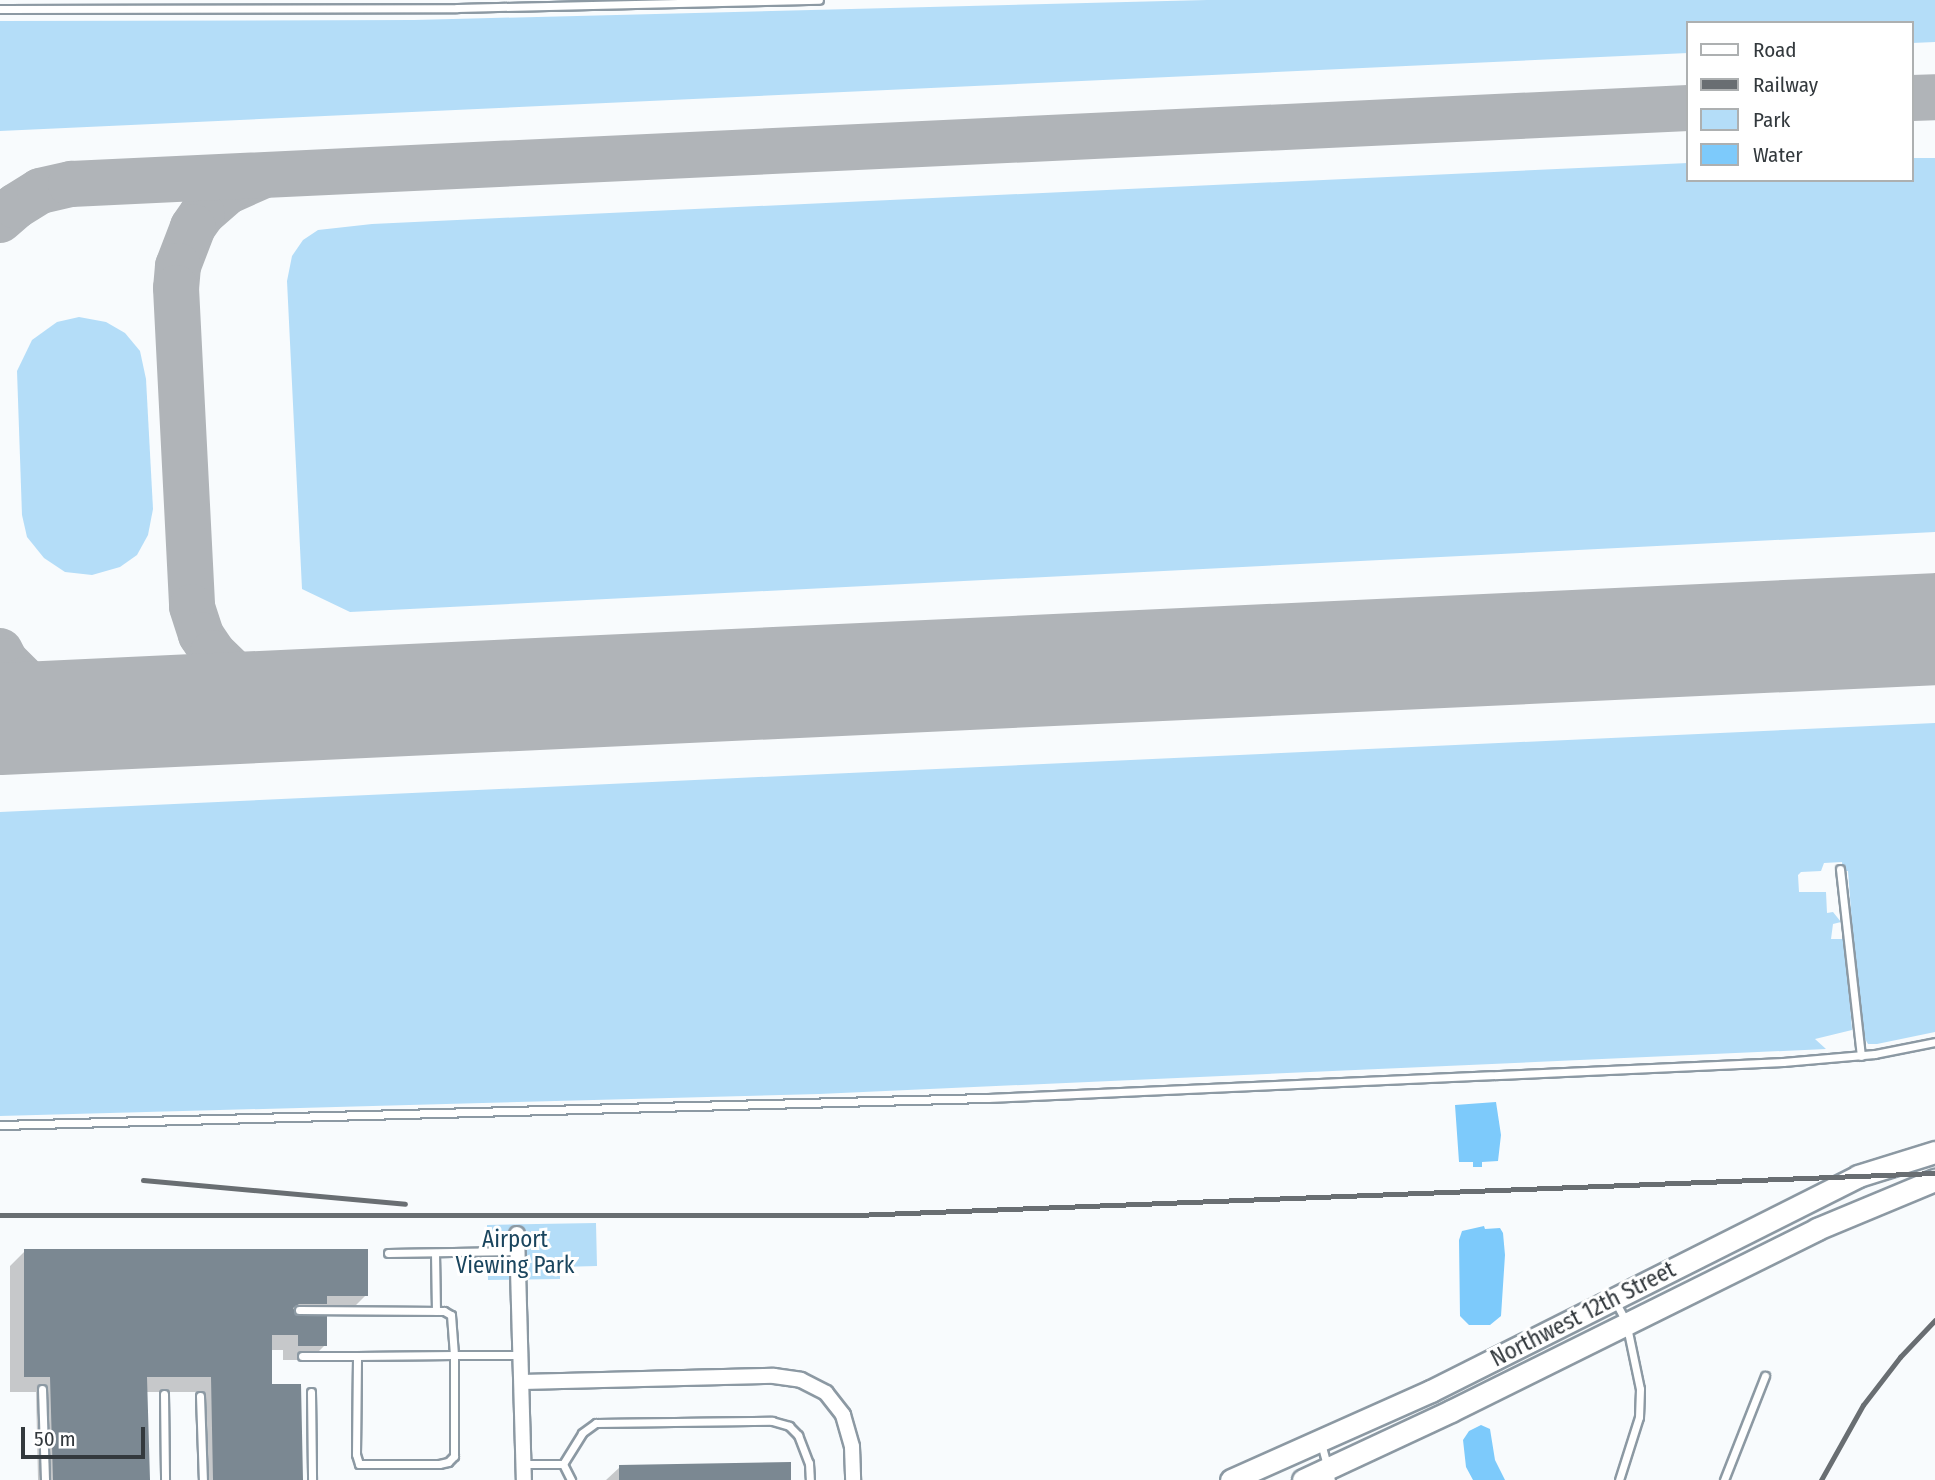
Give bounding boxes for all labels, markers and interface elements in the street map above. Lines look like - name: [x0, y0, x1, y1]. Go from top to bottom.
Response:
- legend: [1686, 21, 1914, 182]
- text: Road: [1753, 37, 1797, 63]
- text: Railway: [1753, 72, 1818, 98]
- text: Park: [1753, 107, 1790, 133]
- text: Water: [1753, 142, 1803, 168]
- park label: Airport Viewing Park: [456, 1225, 574, 1279]
- street label: Northwest 12th Street: [1486, 1255, 1680, 1373]
- scale bar: [24, 1414, 149, 1458]
- text: 50 m: [34, 1426, 76, 1452]

